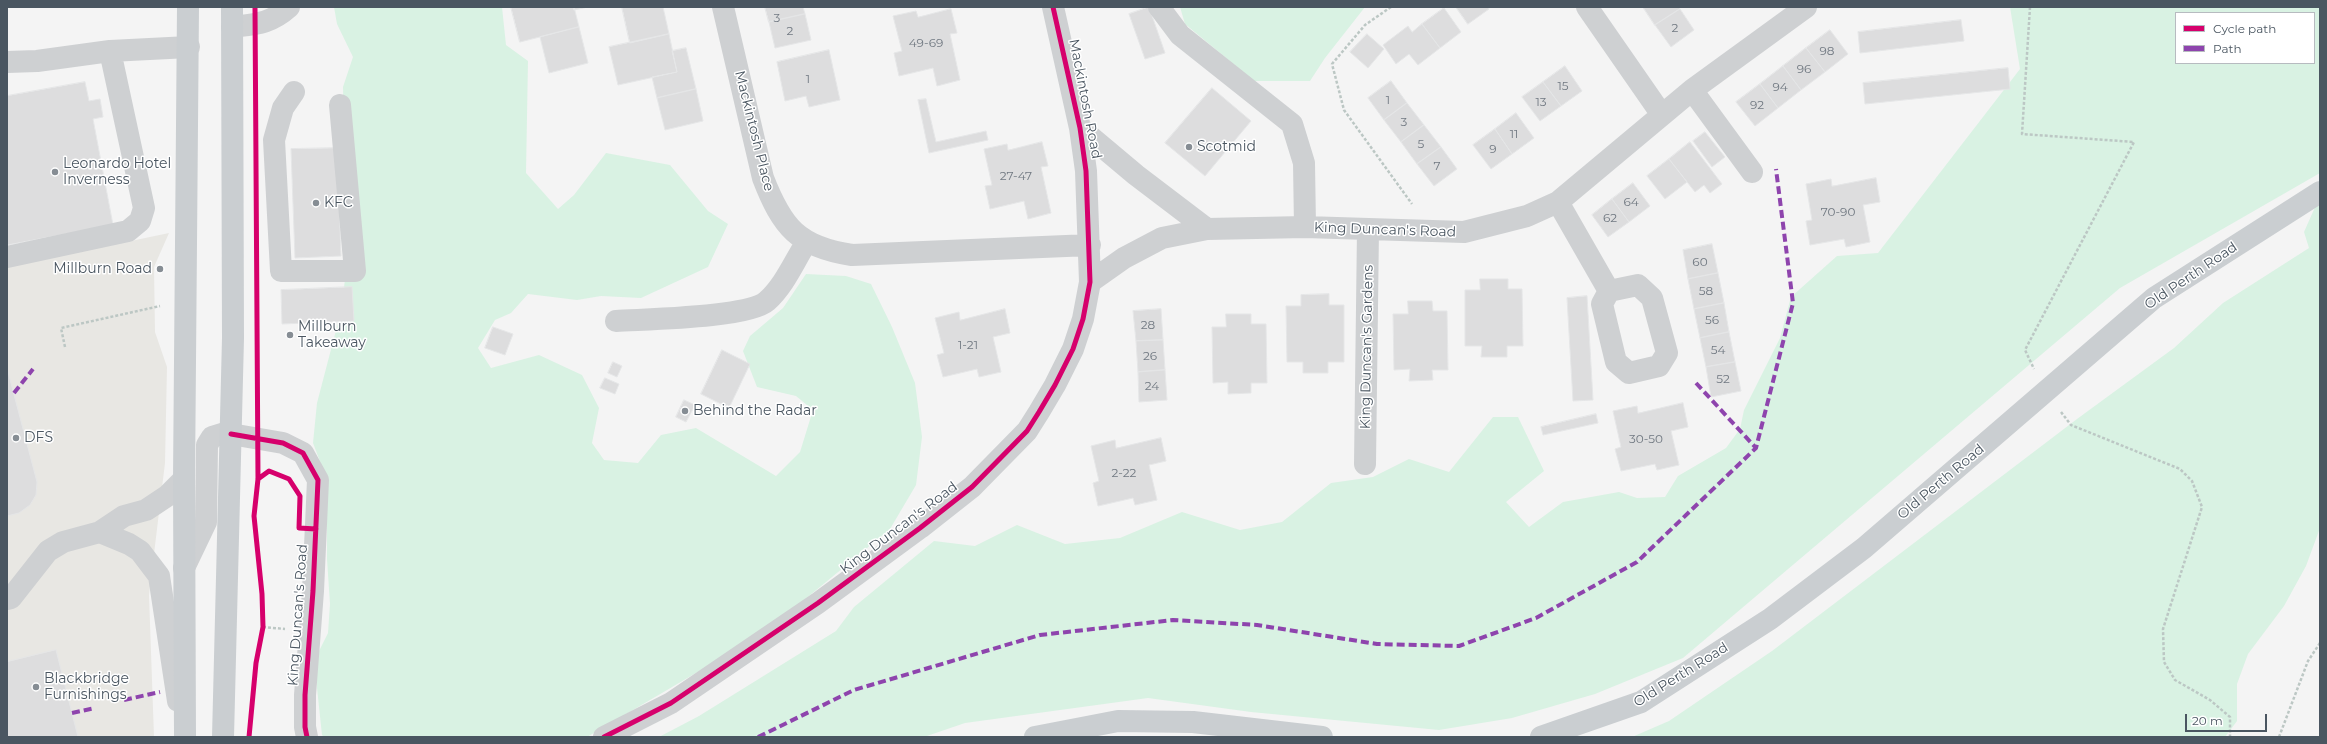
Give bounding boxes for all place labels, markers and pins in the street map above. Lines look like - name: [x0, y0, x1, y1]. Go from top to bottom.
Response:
- place label: Scotmid: [1197, 139, 1256, 155]
- marker: Scotmid: [1184, 142, 1194, 152]
- place label: Leonardo Hotel Inverness: [63, 156, 171, 188]
- marker: Leonardo Hotel Inverness: [50, 167, 60, 177]
- place label: KFC: [324, 195, 353, 211]
- marker: KFC: [311, 198, 321, 208]
- place label: Millburn Road: [53, 261, 152, 277]
- marker: Millburn Road: [155, 264, 165, 274]
- place label: Millburn Takeaway: [298, 319, 366, 352]
- marker: Millburn Takeaway: [285, 330, 295, 340]
- place label: Behind the Radar: [693, 403, 817, 419]
- marker: Behind the Radar: [680, 406, 690, 416]
- place label: DFS: [24, 430, 53, 446]
- marker: DFS: [11, 433, 21, 443]
- place label: Blackbridge Furnishings: [44, 671, 129, 704]
- marker: Blackbridge Furnishings: [31, 682, 41, 692]

